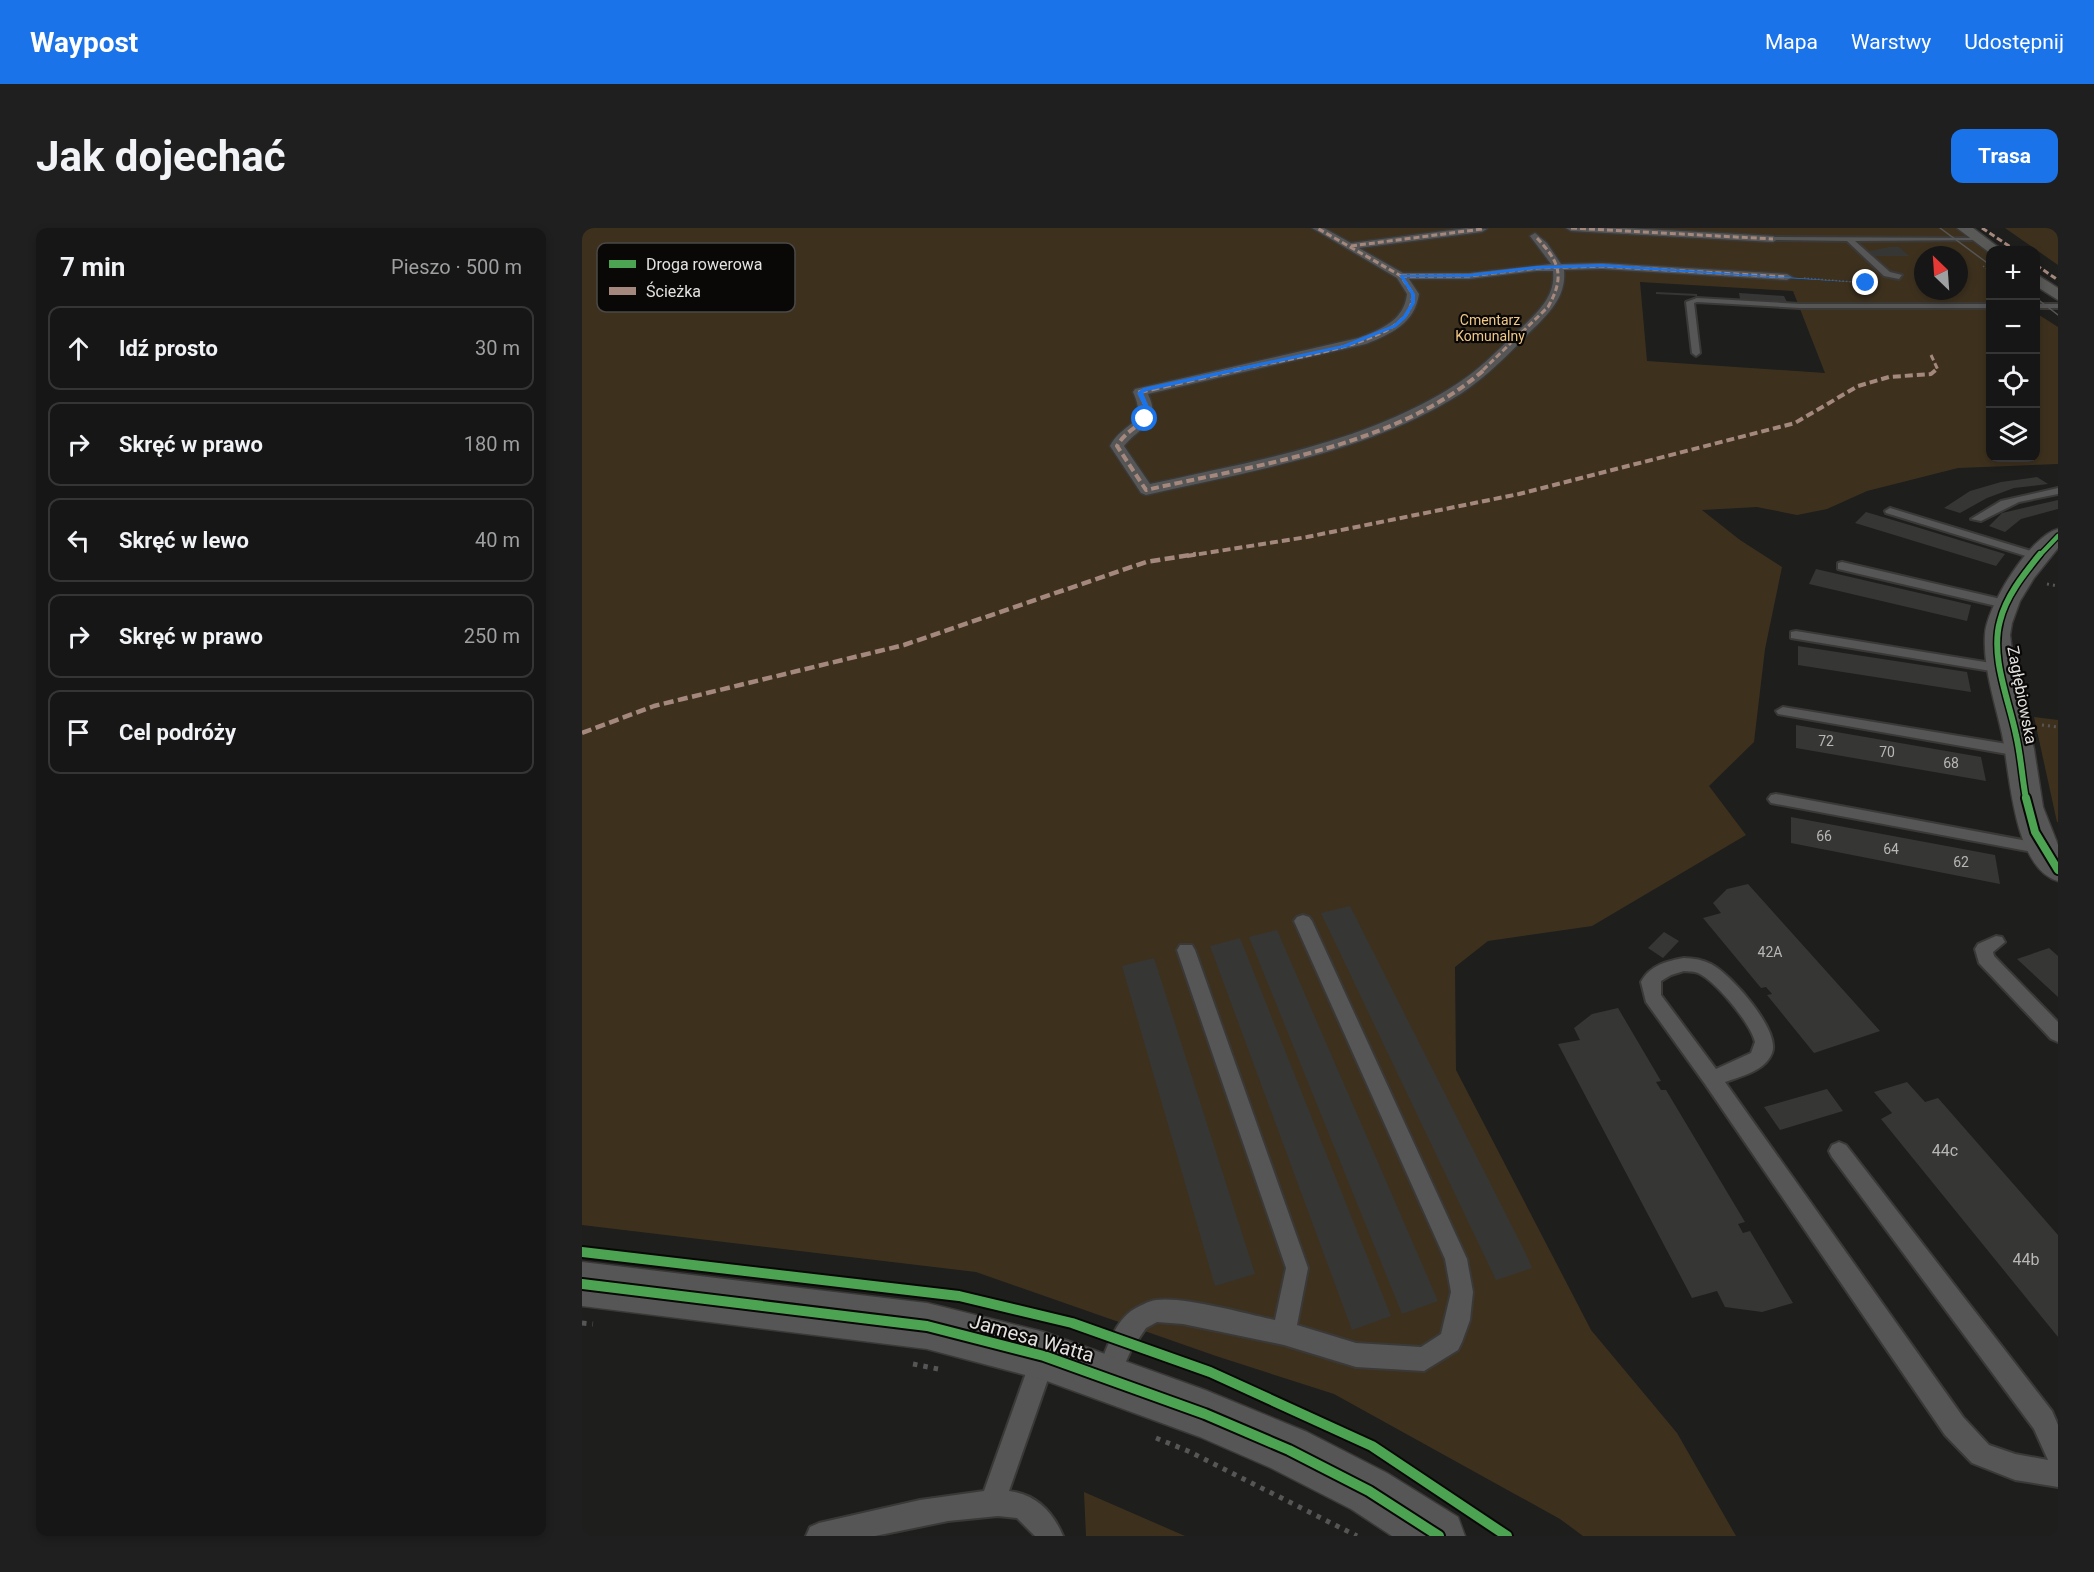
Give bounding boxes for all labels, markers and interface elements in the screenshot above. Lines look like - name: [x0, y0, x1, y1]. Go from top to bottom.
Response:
- text: Waypost: [30, 26, 138, 59]
- text: Mapa: [1765, 30, 1818, 54]
- text: Warstwy: [1851, 30, 1931, 54]
- text: Udostępnij: [1964, 30, 2064, 54]
- button: Trasa: [1951, 129, 2058, 183]
- text: Jak dojechać: [36, 132, 286, 181]
- legend: [597, 243, 795, 312]
- north arrow: [1914, 246, 1968, 300]
- map controls: [1986, 246, 2040, 462]
- button: +: [1986, 246, 2040, 300]
- text: 7 min: [60, 252, 125, 282]
- text: Pieszo · 500 m: [391, 255, 522, 279]
- text: Droga rowerowa: [646, 255, 763, 274]
- route end: [1852, 269, 1878, 295]
- text: Ścieżka: [646, 281, 701, 301]
- button: −: [1986, 300, 2040, 354]
- park label: Cmentarz Komunalny: [1455, 312, 1525, 344]
- icon: ahead: [62, 332, 95, 365]
- text: Idź prosto: [119, 336, 218, 361]
- text: 30 m: [475, 336, 520, 360]
- button: locate: [1986, 354, 2040, 408]
- route start: [1131, 405, 1157, 431]
- button: layers: [1986, 408, 2040, 462]
- icon: right: [62, 428, 95, 461]
- text: Skręć w prawo: [119, 432, 263, 457]
- text: 180 m: [464, 432, 520, 456]
- icon: left: [62, 524, 95, 557]
- text: Skręć w lewo: [119, 528, 249, 553]
- text: 40 m: [475, 528, 520, 552]
- icon: right: [62, 620, 95, 653]
- text: Skręć w prawo: [119, 624, 263, 649]
- text: 250 m: [464, 624, 520, 648]
- street label: Zagłębiowska: [2003, 645, 2041, 745]
- icon: arrive: [62, 716, 95, 749]
- text: Cel podróży: [119, 720, 236, 745]
- house number: 72: [1818, 733, 1834, 749]
- house number: 70: [1879, 744, 1895, 760]
- house number: 68: [1943, 755, 1959, 771]
- house number: 66: [1816, 828, 1832, 844]
- house number: 64: [1883, 841, 1899, 857]
- house number: 62: [1953, 854, 1969, 870]
- house number: 42A: [1758, 944, 1782, 960]
- house number: 44c: [1932, 1141, 1958, 1160]
- house number: 44b: [2013, 1250, 2040, 1269]
- street label: Jamesa Watta: [967, 1309, 1097, 1367]

